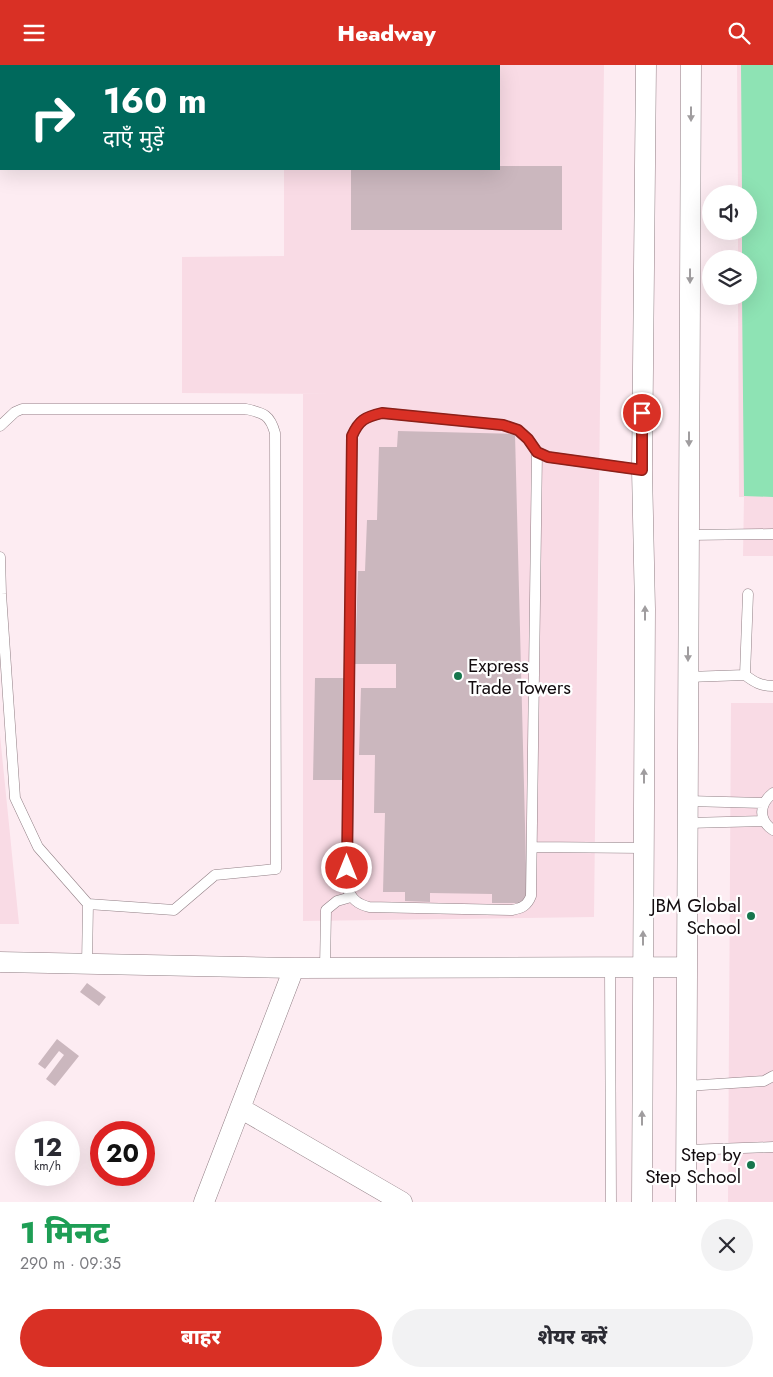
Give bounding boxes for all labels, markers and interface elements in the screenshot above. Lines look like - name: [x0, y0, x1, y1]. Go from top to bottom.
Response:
- text: Headway: [337, 17, 436, 49]
- icon: menu: [20, 19, 48, 47]
- icon: search: [725, 19, 753, 47]
- text: 160 m: [103, 76, 207, 126]
- icon: right: [20, 85, 85, 150]
- one-way arrow: [687, 106, 695, 122]
- text: दाएँ मुड़ें: [103, 122, 164, 154]
- map controls: [702, 185, 757, 305]
- button: sound: [702, 185, 757, 240]
- button: layers: [702, 250, 757, 305]
- one-way arrow: [686, 268, 694, 284]
- pin: [621, 392, 663, 434]
- icon: arrive: [628, 399, 656, 427]
- one-way arrow: [685, 431, 693, 447]
- one-way arrow: [641, 605, 649, 621]
- one-way arrow: [684, 646, 692, 662]
- place label: Express Trade Towers: [468, 652, 571, 701]
- marker: Express Trade Towers: [452, 670, 464, 682]
- one-way arrow: [640, 768, 648, 784]
- position arrow: [320, 841, 372, 893]
- place label: JBM Global School: [648, 892, 741, 941]
- marker: JBM Global School: [745, 910, 757, 922]
- one-way arrow: [639, 930, 647, 946]
- one-way arrow: [638, 1110, 646, 1126]
- speed limit sign: 20: [90, 1121, 155, 1186]
- text: 12: [33, 1129, 62, 1165]
- place label: Step by Step School: [645, 1141, 742, 1190]
- text: km/h: [34, 1157, 61, 1175]
- marker: Step by Step School: [745, 1159, 757, 1171]
- text: 1 मिनट: [20, 1211, 109, 1254]
- button: close: [701, 1219, 753, 1271]
- text: 290 m · 09:35: [20, 1252, 121, 1275]
- button: बाहर: [20, 1309, 382, 1367]
- button: शेयर करें: [392, 1309, 753, 1367]

